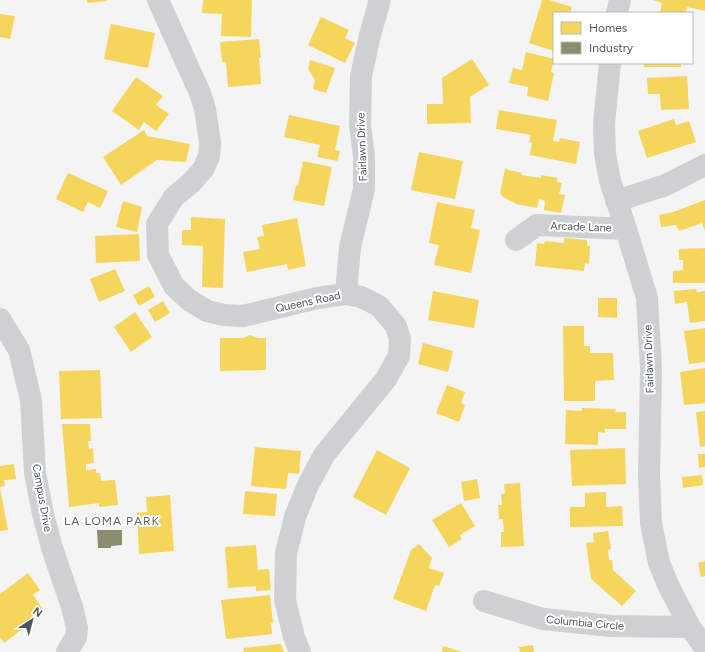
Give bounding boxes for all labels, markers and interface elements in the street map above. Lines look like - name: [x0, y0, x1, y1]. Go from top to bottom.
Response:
- legend: [553, 12, 693, 64]
- text: Homes: [589, 21, 628, 35]
- text: Industry: [589, 41, 634, 55]
- street label: Fairlawn Drive: [354, 112, 370, 182]
- street label: Arcade Lane: [550, 219, 612, 235]
- street label: Queens Road: [274, 289, 342, 315]
- street label: Fairlawn Drive: [641, 324, 657, 394]
- street label: Campus Drive: [30, 463, 54, 533]
- district label: LA LOMA PARK: [64, 514, 160, 528]
- north arrow: [12, 600, 52, 640]
- text: N: [30, 605, 45, 620]
- street label: Columbia Circle: [546, 613, 624, 633]

